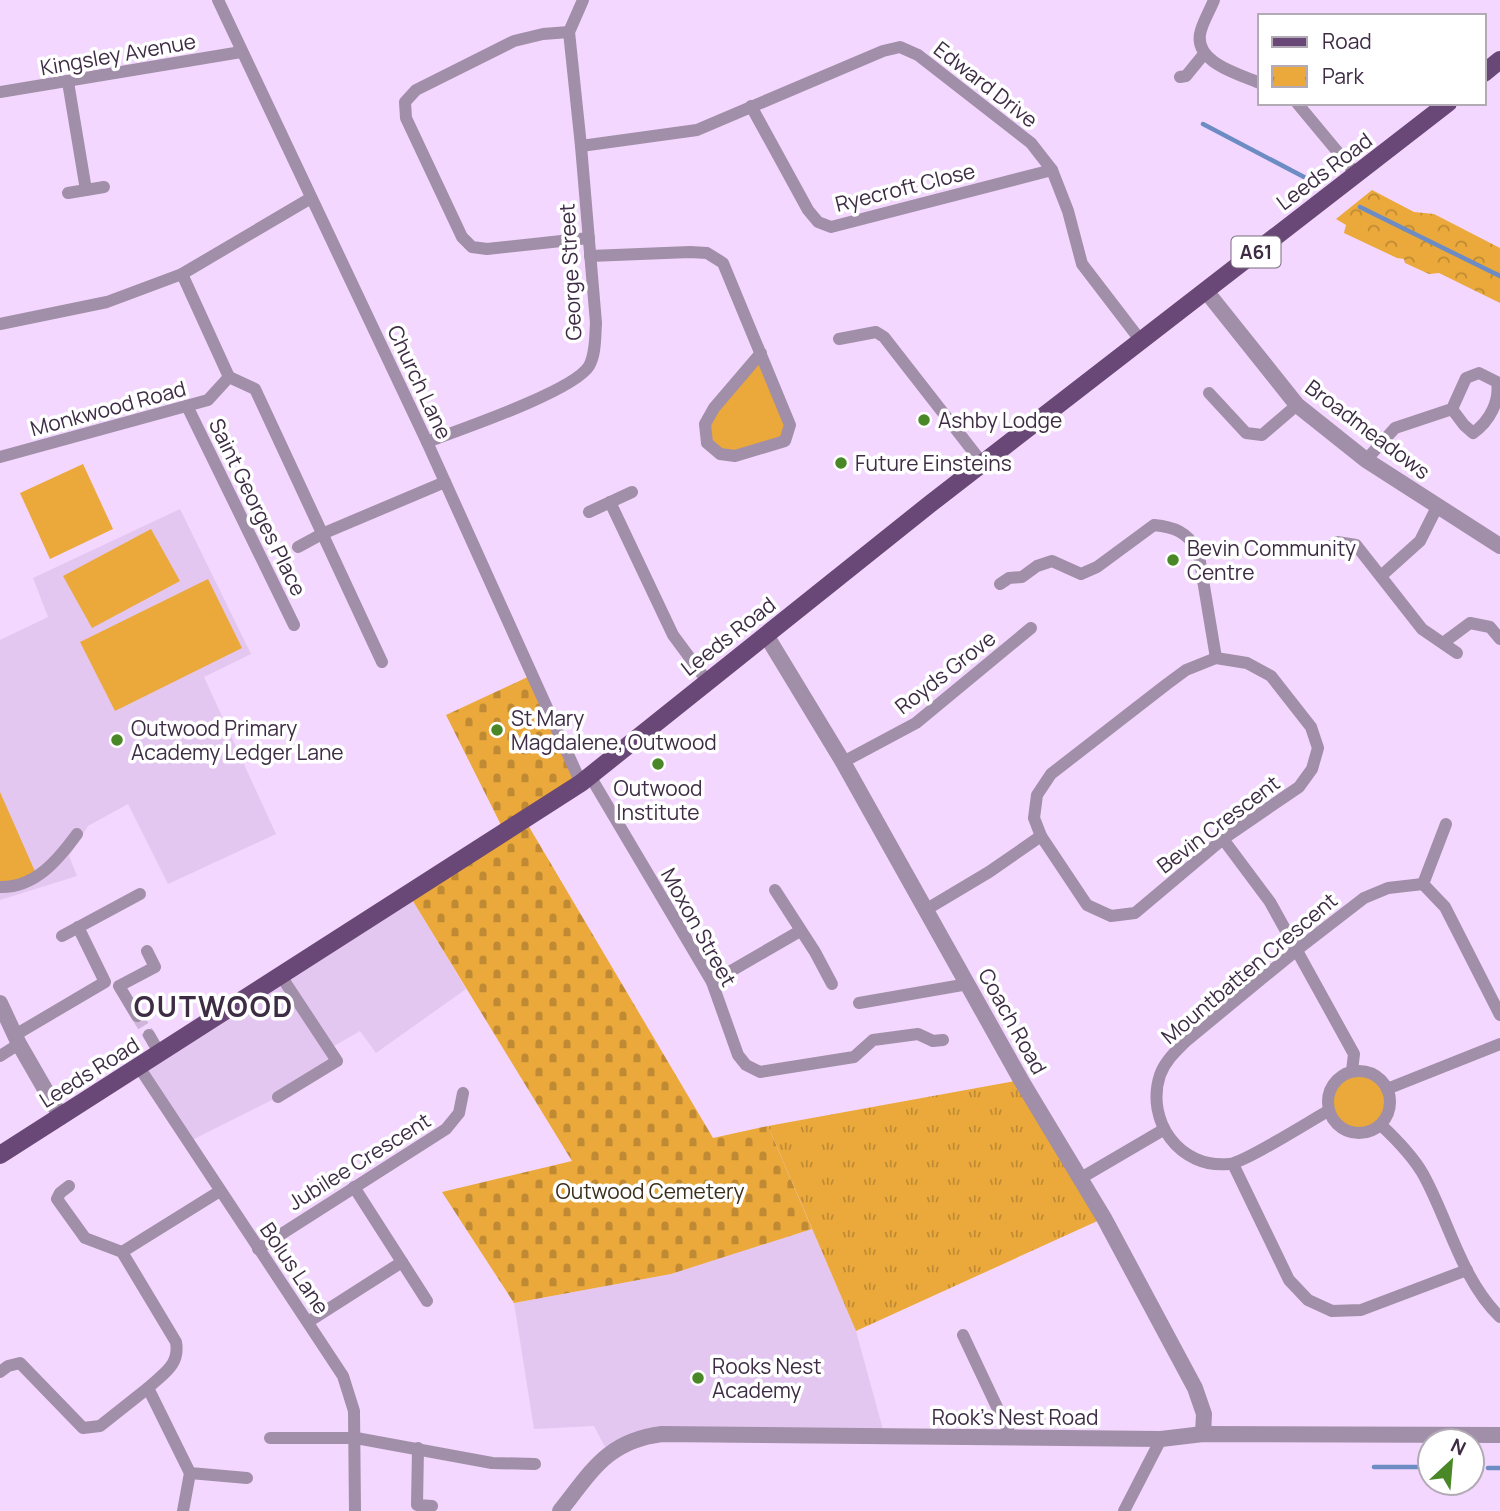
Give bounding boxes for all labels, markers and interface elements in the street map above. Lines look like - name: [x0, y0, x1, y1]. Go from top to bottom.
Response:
- legend: [1258, 14, 1486, 105]
- street label: Kingsley Avenue: [38, 27, 198, 81]
- text: Road: [1322, 27, 1372, 55]
- street label: Edward Drive: [928, 35, 1044, 133]
- text: Park: [1322, 62, 1364, 90]
- street label: Leeds Road: [1271, 126, 1377, 216]
- street label: Ryecroft Close: [832, 156, 978, 218]
- street label: George Street: [552, 203, 588, 341]
- road number: A61: [1232, 236, 1280, 268]
- street label: Church Lane: [381, 320, 459, 444]
- street label: Broadmeadows: [1300, 373, 1436, 485]
- street label: Monkwood Road: [27, 374, 189, 442]
- place label: Ashby Lodge: [938, 406, 1062, 434]
- marker: Ashby Lodge: [916, 412, 932, 428]
- street label: Saint Georges Place: [203, 414, 313, 600]
- place label: Future Einsteins: [855, 449, 1012, 477]
- marker: Future Einsteins: [833, 455, 849, 471]
- place label: Bevin Community Centre: [1187, 534, 1356, 586]
- marker: Bevin Community Centre: [1165, 552, 1181, 568]
- street label: Leeds Road: [675, 590, 781, 682]
- street label: Royds Grove: [889, 624, 1001, 720]
- place label: St Mary Magdalene, Outwood: [511, 704, 717, 756]
- place label: Outwood Primary Academy Ledger Lane: [131, 714, 344, 766]
- marker: St Mary Magdalene, Outwood: [489, 722, 505, 738]
- marker: Outwood Primary Academy Ledger Lane: [109, 732, 125, 748]
- marker: Outwood Institute: [650, 756, 666, 772]
- street label: Bevin Crescent: [1151, 769, 1285, 879]
- place label: Outwood Institute: [613, 774, 703, 826]
- street label: Moxon Street: [655, 863, 743, 991]
- street label: Mountbatten Crescent: [1155, 886, 1343, 1050]
- street label: Coach Road: [972, 963, 1054, 1079]
- district label: OUTWOOD: [134, 987, 294, 1025]
- street label: Leeds Road: [34, 1030, 144, 1114]
- street label: Jubilee Crescent: [282, 1106, 436, 1216]
- park label: Outwood Cemetery: [555, 1177, 745, 1205]
- street label: Bolus Lane: [254, 1217, 336, 1319]
- place label: Rooks Nest Academy: [712, 1352, 822, 1404]
- marker: Rooks Nest Academy: [690, 1370, 706, 1386]
- street label: Rook's Nest Road: [932, 1403, 1098, 1431]
- north arrow: [1416, 1427, 1486, 1497]
- text: N: [1447, 1432, 1470, 1461]

